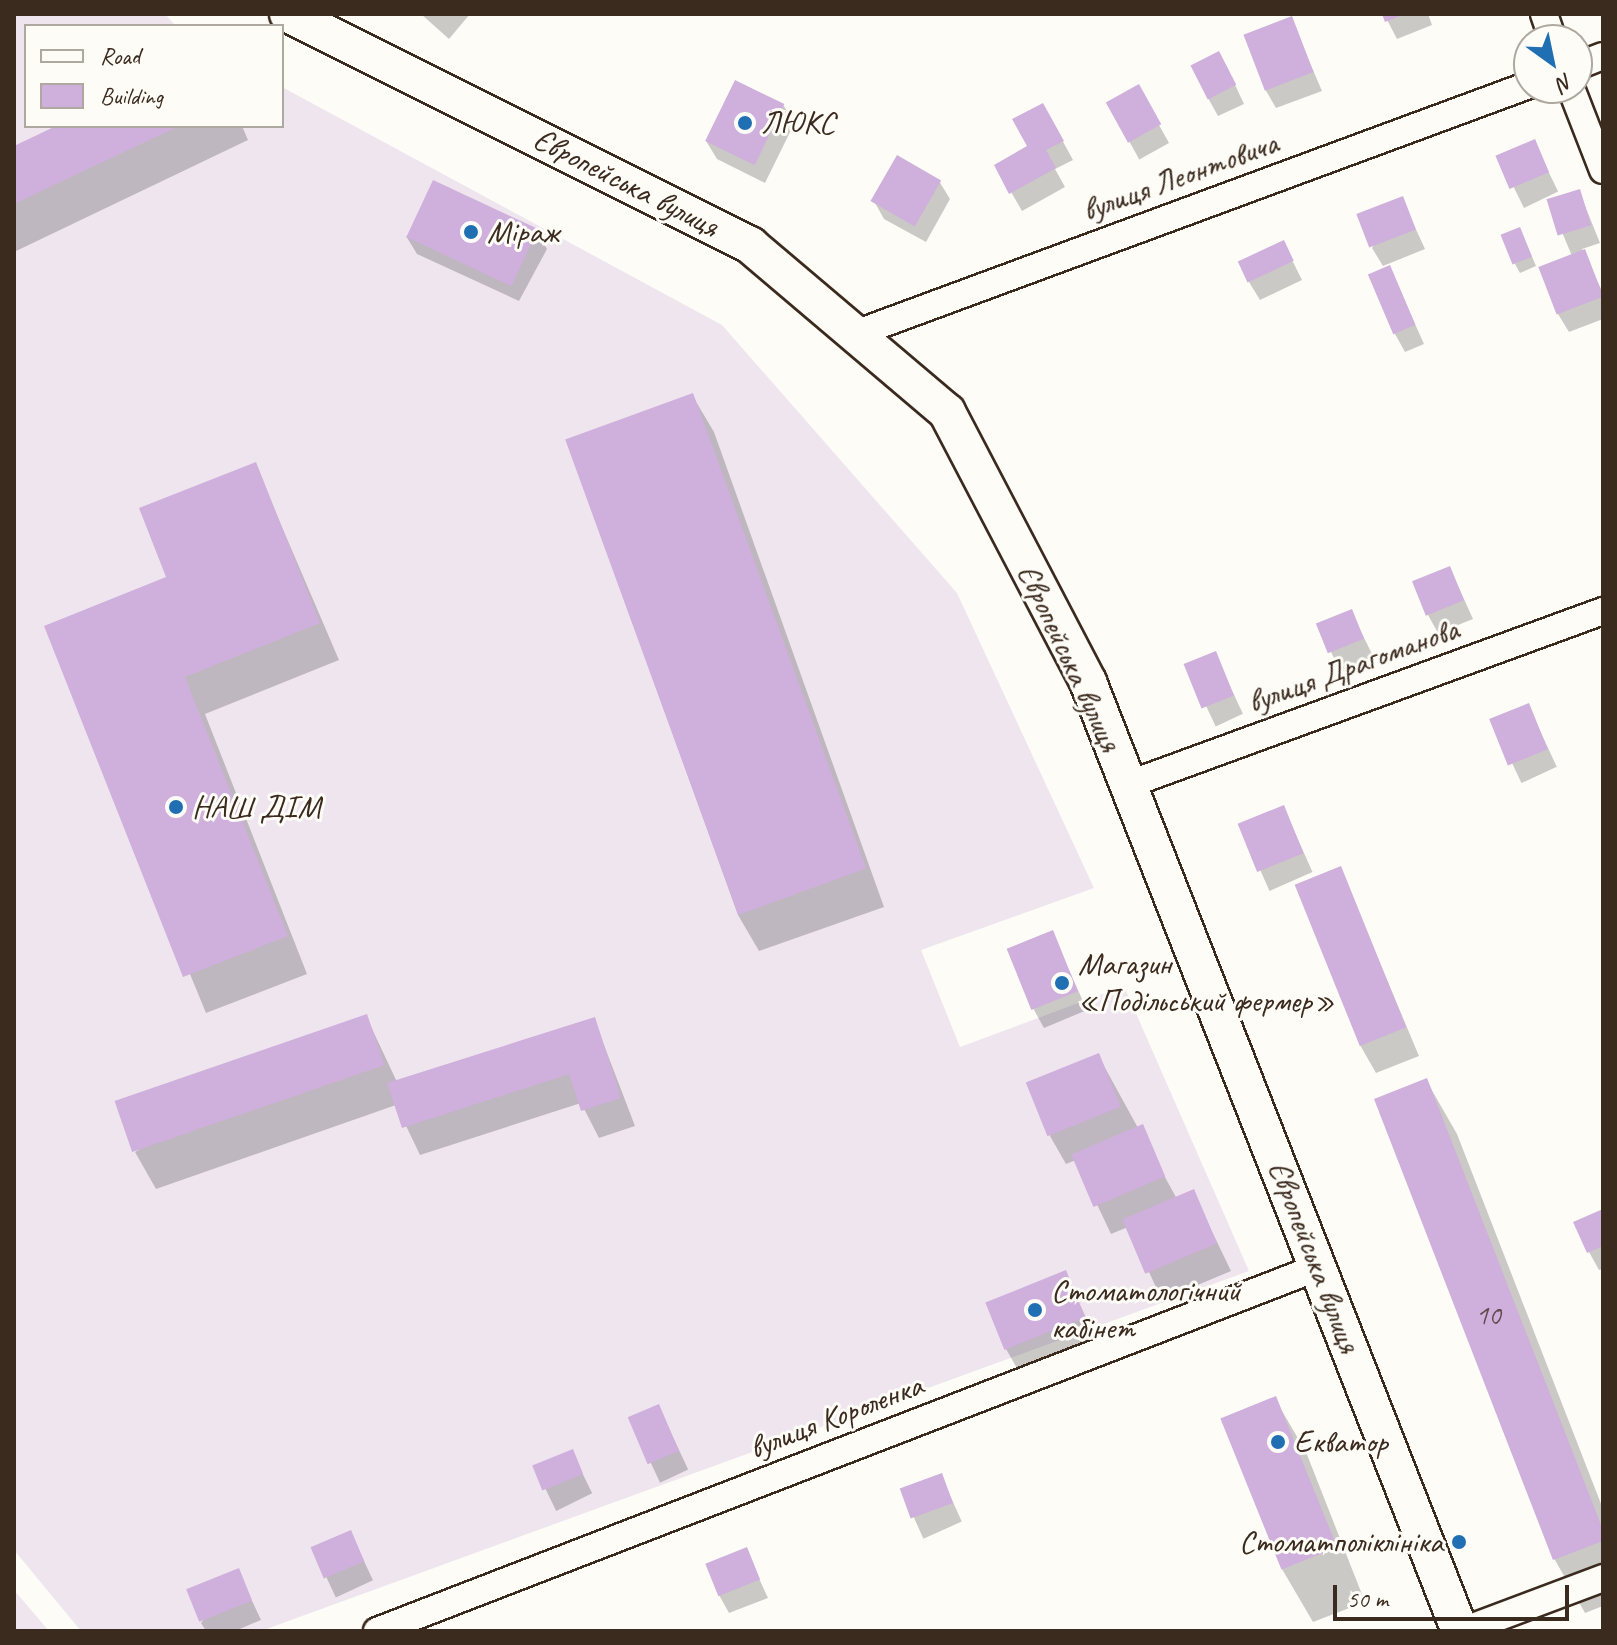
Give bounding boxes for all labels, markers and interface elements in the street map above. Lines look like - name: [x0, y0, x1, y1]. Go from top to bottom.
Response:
- legend: [24, 24, 284, 128]
- north arrow: [1513, 24, 1593, 104]
- text: Road: [100, 41, 140, 71]
- text: N: [1552, 67, 1578, 98]
- text: Building: [100, 81, 163, 111]
- place label: ЛЮКС: [761, 104, 835, 142]
- marker: ЛЮКС: [736, 114, 754, 132]
- street label: Європейська вулиця: [526, 120, 726, 246]
- street label: вулиця Леонтовича: [1077, 124, 1283, 230]
- place label: Міраж: [487, 213, 559, 251]
- marker: Міраж: [462, 223, 480, 241]
- street label: Європейська вулиця: [1008, 557, 1130, 759]
- street label: вулиця Драгоманова: [1242, 610, 1464, 722]
- place label: НАШ ДІМ: [192, 788, 320, 826]
- marker: НАШ ДІМ: [167, 798, 185, 816]
- place label: Магазин «Подільський фермер»: [1078, 946, 1335, 1021]
- marker: Магазин «Подільський фермер»: [1053, 974, 1071, 992]
- street label: Європейська вулиця: [1259, 1155, 1369, 1359]
- place label: Стоматологічний кабінет: [1051, 1273, 1241, 1348]
- house number: 10: [1475, 1298, 1501, 1332]
- marker: Стоматологічний кабінет: [1026, 1301, 1044, 1319]
- street label: вулиця Короленка: [744, 1366, 928, 1468]
- place label: Екватор: [1294, 1423, 1388, 1461]
- marker: Екватор: [1269, 1433, 1287, 1451]
- place label: Стоматполіклініка: [1239, 1523, 1443, 1561]
- marker: Стоматполіклініка: [1450, 1533, 1468, 1551]
- scale bar: [1337, 1569, 1573, 1619]
- text: 50 m: [1347, 1584, 1388, 1614]

